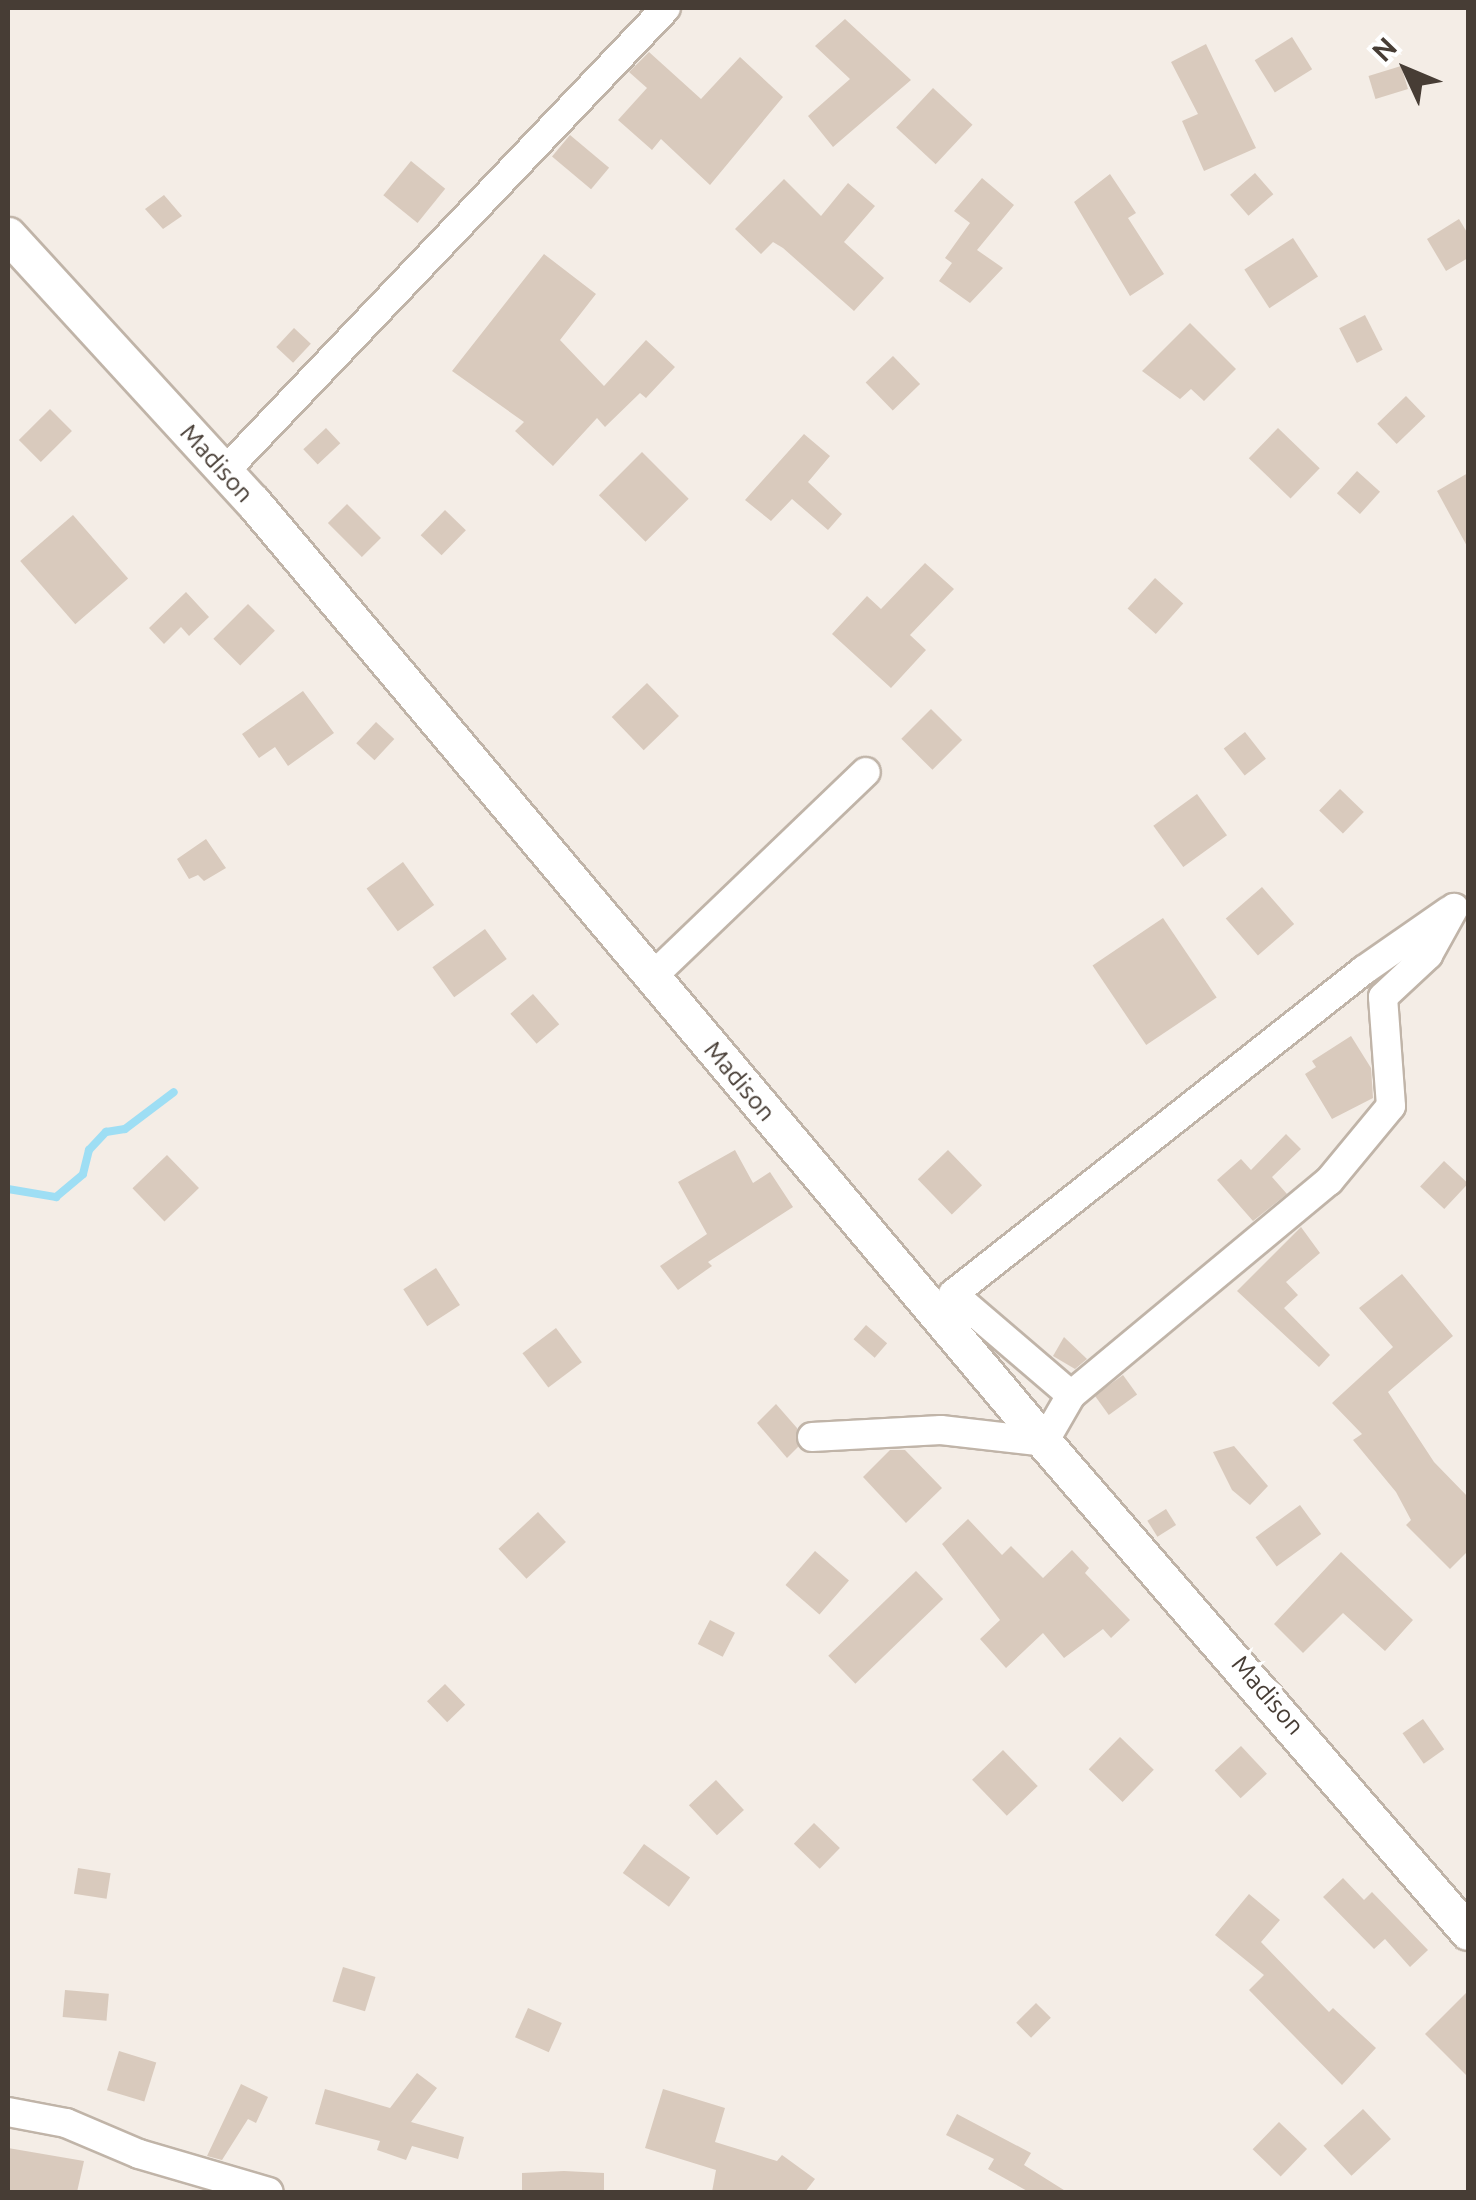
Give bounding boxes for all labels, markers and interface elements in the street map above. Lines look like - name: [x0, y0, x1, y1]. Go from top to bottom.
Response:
- north arrow: [1356, 20, 1456, 120]
- text: N: [1366, 31, 1402, 67]
- street label: Madison: [174, 418, 260, 508]
- street label: Madison: [698, 1035, 782, 1127]
- street label: Madison: [1226, 1649, 1310, 1741]

